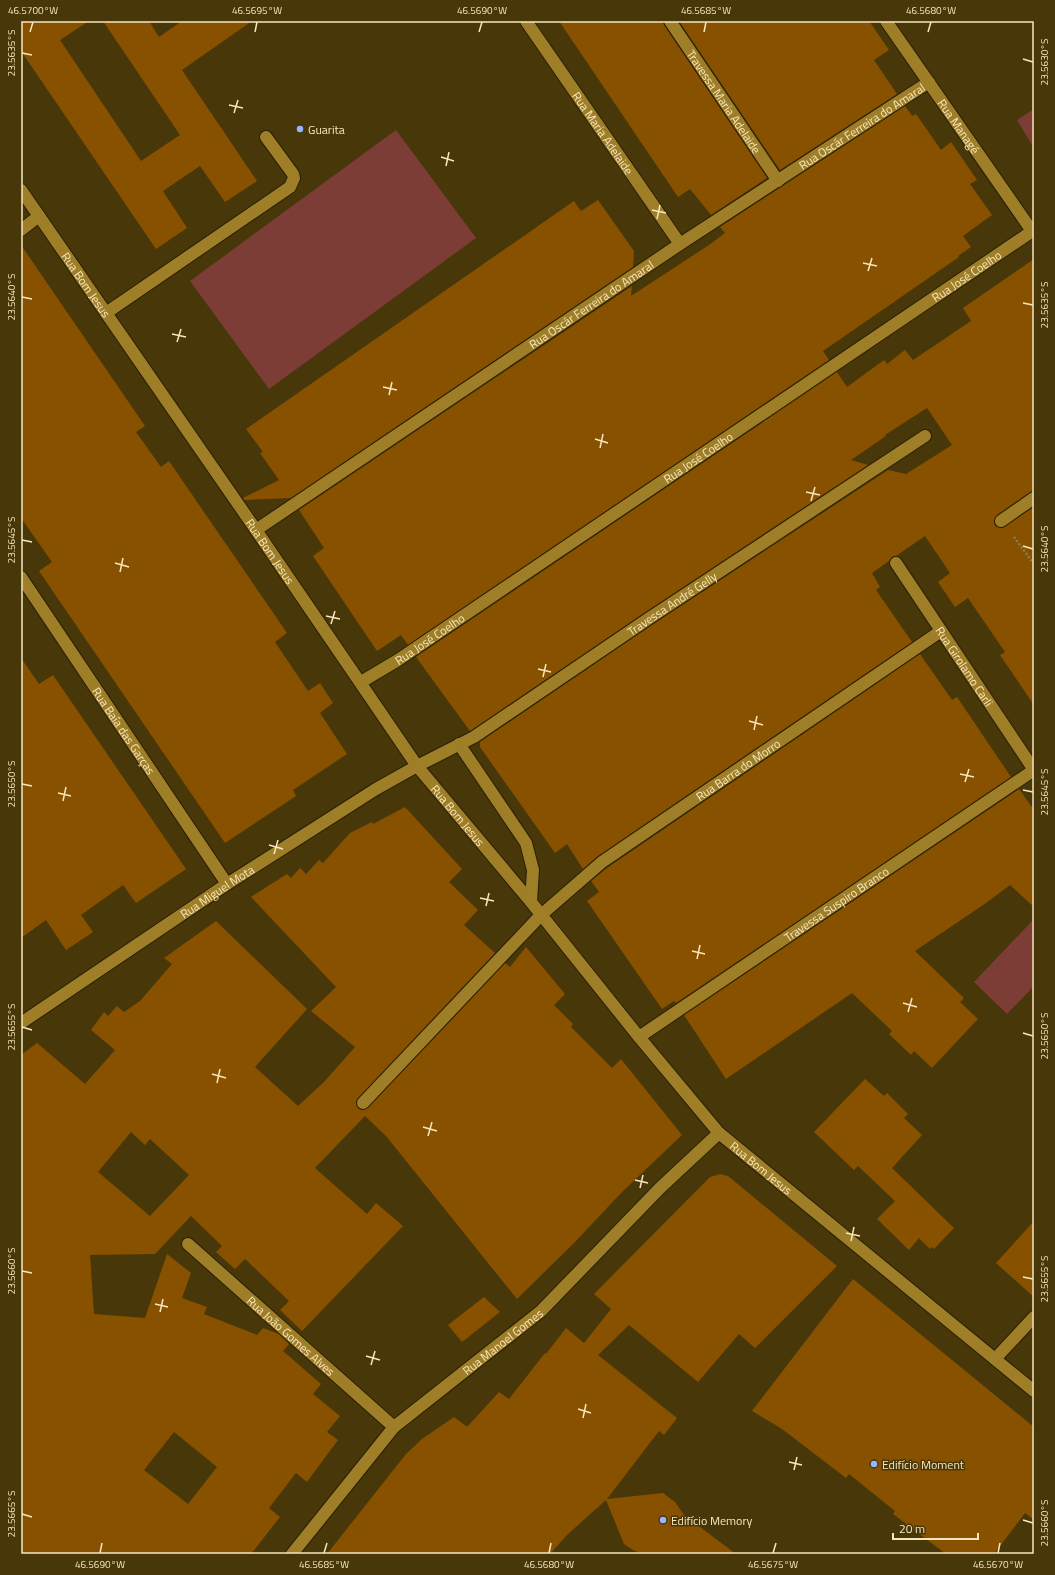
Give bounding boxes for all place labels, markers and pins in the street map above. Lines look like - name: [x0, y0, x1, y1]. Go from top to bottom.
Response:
- place label: Guarita: [308, 120, 345, 139]
- marker: Guarita: [295, 124, 305, 134]
- place label: Edifício Moment: [882, 1455, 965, 1474]
- marker: Edifício Moment: [869, 1459, 879, 1469]
- place label: Edifício Memory: [671, 1511, 753, 1530]
- marker: Edifício Memory: [658, 1515, 668, 1525]

